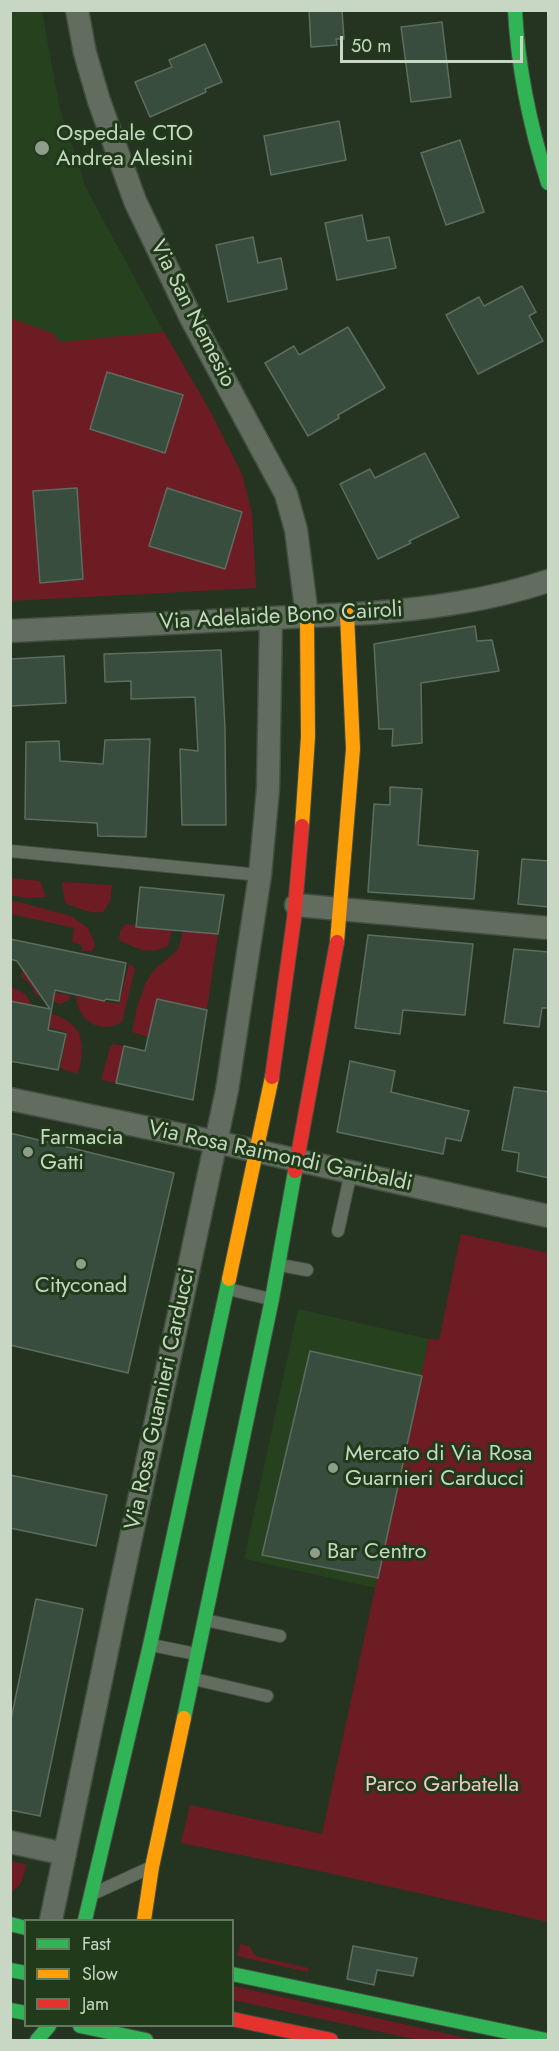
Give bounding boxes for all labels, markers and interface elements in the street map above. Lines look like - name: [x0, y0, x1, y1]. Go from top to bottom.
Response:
- scale bar: [343, 24, 526, 62]
- text: 50 m: [351, 33, 391, 59]
- place label: Ospedale CTO Andrea Alesini: [56, 122, 193, 174]
- marker: Ospedale CTO Andrea Alesini: [33, 139, 51, 157]
- street label: Via San Nemesio: [144, 236, 240, 392]
- street label: Via Adelaide Bono Cairoli: [159, 597, 403, 637]
- street label: Via Rosa Raimondi Garibaldi: [146, 1116, 414, 1198]
- place label: Farmacia Gatti: [40, 1126, 123, 1178]
- marker: Farmacia Gatti: [21, 1145, 35, 1159]
- marker: Cityconad: [74, 1257, 88, 1271]
- street label: Via Rosa Guarnieri Carducci: [120, 1266, 202, 1532]
- place label: Cityconad: [35, 1274, 127, 1300]
- place label: Mercato di Via Rosa Guarnieri Carducci: [345, 1442, 532, 1494]
- marker: Mercato di Via Rosa Guarnieri Carducci: [326, 1461, 340, 1475]
- place label: Bar Centro: [327, 1540, 426, 1566]
- marker: Bar Centro: [308, 1546, 322, 1560]
- park label: Parco Garbatella: [365, 1773, 519, 1799]
- legend: [24, 1919, 234, 2027]
- text: Fast: [82, 1931, 111, 1957]
- text: Slow: [82, 1961, 118, 1987]
- text: Jam: [82, 1991, 109, 2017]

